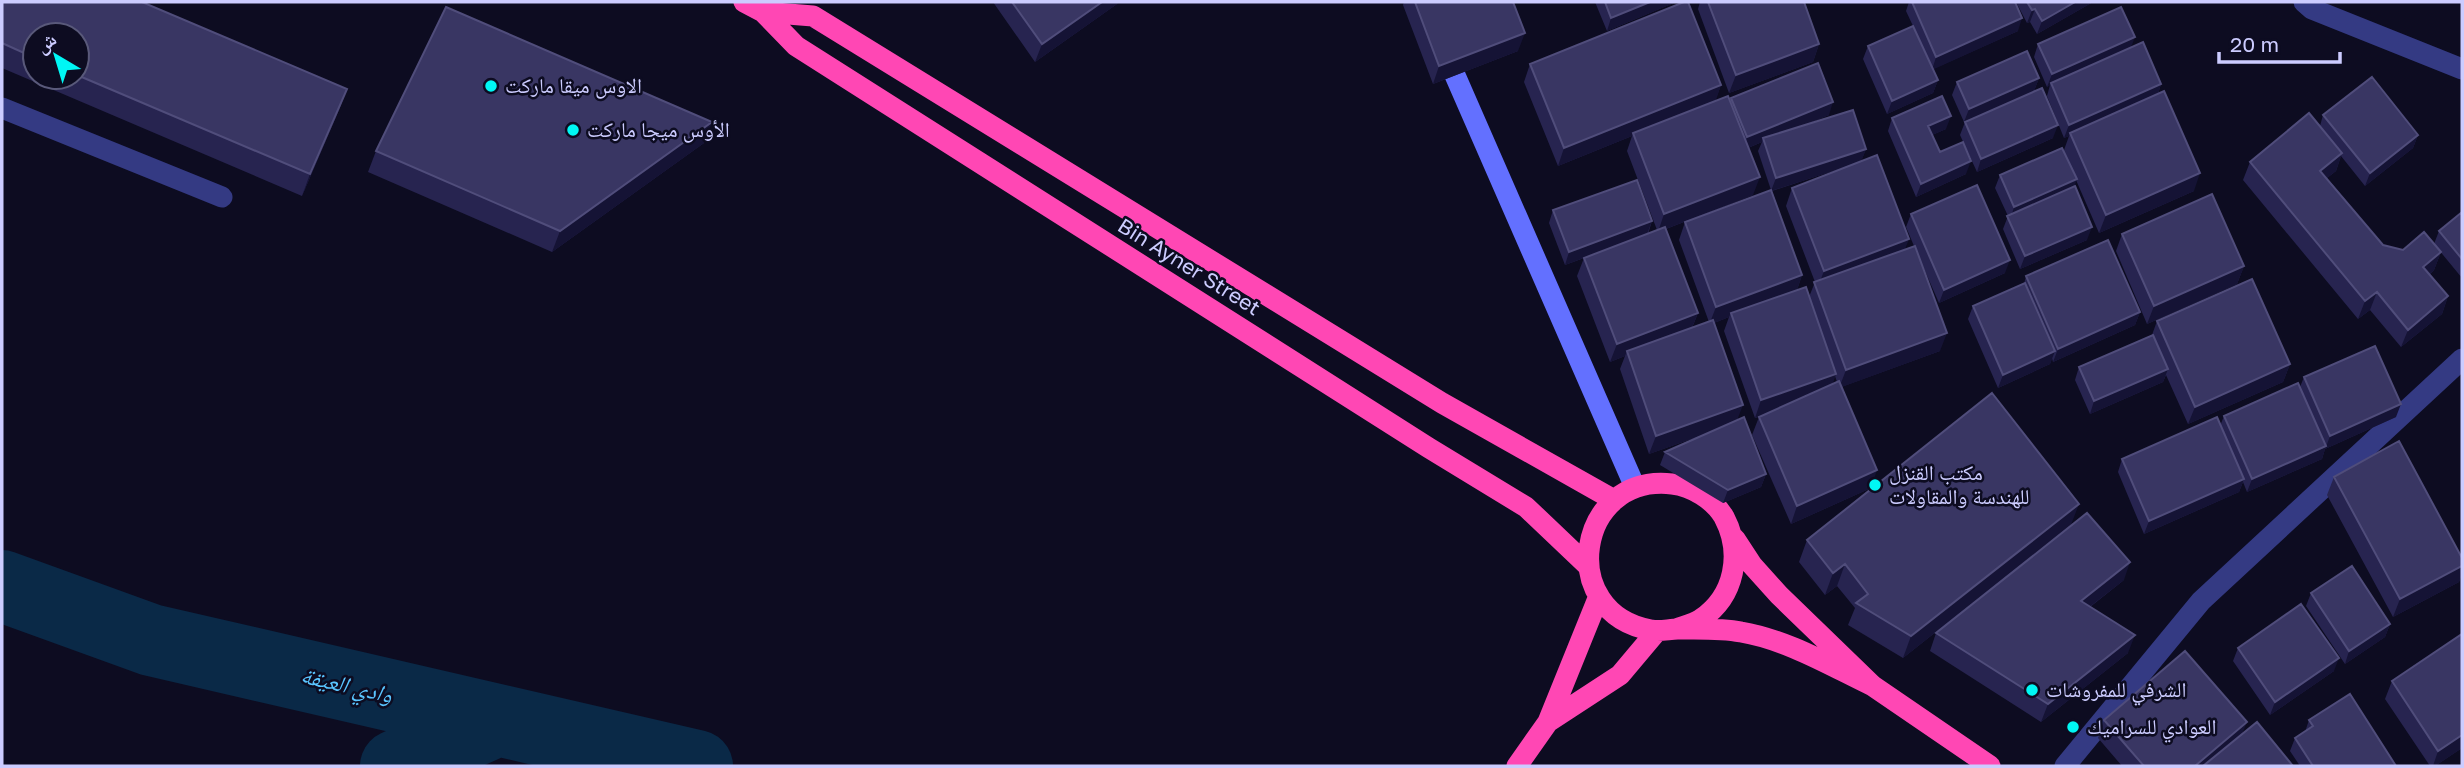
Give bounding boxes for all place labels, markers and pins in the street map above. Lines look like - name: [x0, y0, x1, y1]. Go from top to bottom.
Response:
- place label: الاوس ميقا ماركت: [505, 72, 642, 99]
- marker: الاوس ميقا ماركت: [483, 78, 499, 94]
- place label: الأوس ميجا ماركت: [587, 116, 730, 143]
- marker: الأوس ميجا ماركت: [565, 122, 581, 138]
- place label: مكتب القنزل للهندسة والمقاولات: [1889, 459, 2030, 509]
- marker: مكتب القنزل للهندسة والمقاولات: [1867, 477, 1883, 493]
- place label: الشرفي للمفروشات: [2046, 676, 2186, 706]
- marker: الشرفي للمفروشات: [2024, 682, 2040, 698]
- place label: العوادي للسراميك: [2087, 713, 2217, 743]
- marker: العوادي للسراميك: [2065, 719, 2081, 735]

